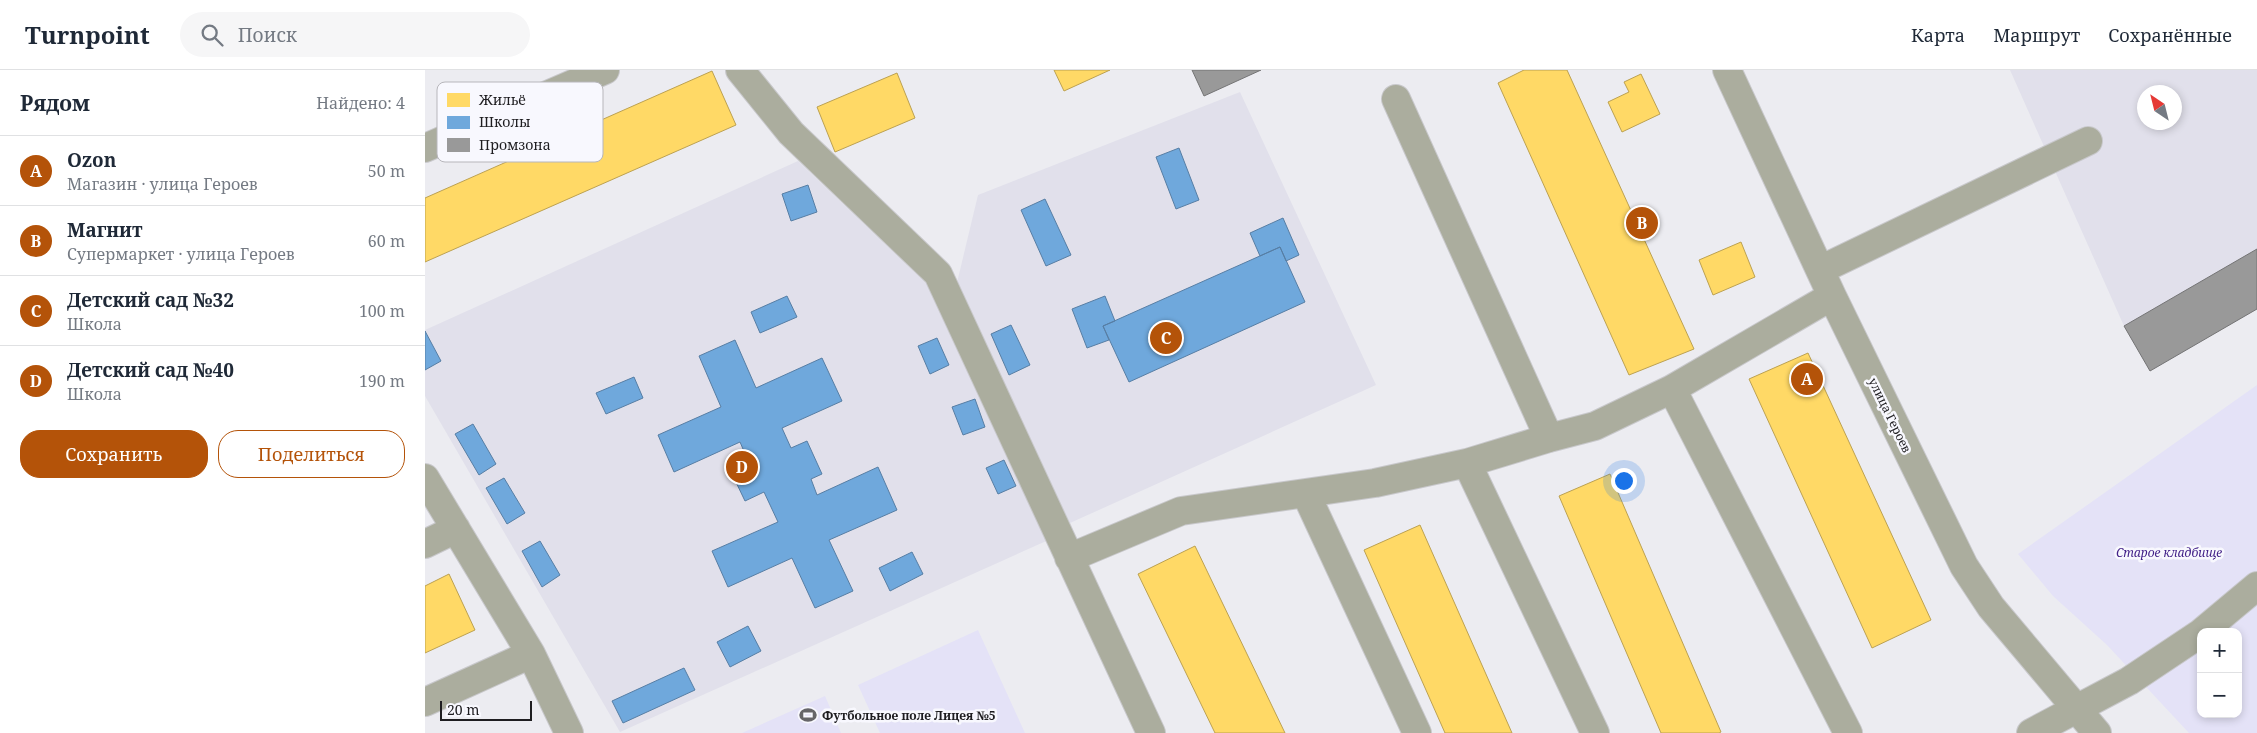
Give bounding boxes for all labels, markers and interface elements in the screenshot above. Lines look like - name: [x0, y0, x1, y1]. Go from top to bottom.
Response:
- search box: [180, 12, 530, 57]
- text: Turnpoint: [25, 18, 150, 51]
- icon: search: [198, 21, 226, 49]
- text: Поиск: [238, 22, 297, 48]
- text: Карта: [1911, 23, 1965, 47]
- text: Маршрут: [1993, 23, 2080, 47]
- text: Сохранённые: [2108, 23, 2232, 47]
- legend: [437, 82, 603, 162]
- north arrow: [2137, 85, 2182, 130]
- text: Рядом: [20, 89, 90, 117]
- text: Жильё: [478, 90, 526, 109]
- text: Найдено: 4: [316, 92, 405, 114]
- text: Школы: [479, 112, 530, 131]
- text: Промзона: [479, 135, 551, 154]
- text: Ozon: [67, 147, 116, 173]
- text: A: [30, 160, 42, 182]
- text: 50 m: [368, 160, 405, 182]
- text: Магазин · улица Героев: [67, 173, 258, 195]
- pin: B: [1626, 204, 1658, 242]
- text: Магнит: [67, 217, 143, 243]
- text: B: [31, 230, 41, 252]
- text: 60 m: [368, 230, 405, 252]
- text: Супермаркет · улица Героев: [67, 243, 295, 265]
- text: Детский сад №32: [67, 287, 234, 313]
- text: C: [31, 300, 41, 322]
- text: 100 m: [359, 300, 405, 322]
- text: Школа: [67, 313, 122, 335]
- pin: C: [1150, 319, 1182, 357]
- text: Детский сад №40: [67, 357, 234, 383]
- pin: A: [1791, 360, 1823, 398]
- text: D: [30, 370, 42, 392]
- text: 190 m: [359, 370, 405, 392]
- street label: улица Героев: [1865, 375, 1916, 455]
- text: Школа: [67, 383, 122, 405]
- button: Сохранить: [20, 430, 208, 478]
- button: Поделиться: [218, 430, 405, 478]
- pin: D: [726, 448, 758, 486]
- your location: [1611, 468, 1637, 494]
- park label: Старое кладбище: [2116, 544, 2222, 561]
- map controls: [2197, 628, 2242, 718]
- button: +: [2197, 628, 2242, 673]
- button: −: [2197, 673, 2242, 718]
- scale bar: [440, 698, 533, 721]
- text: 20 m: [447, 700, 480, 719]
- sports icon: Футбольное поле Лицея №5: [798, 705, 818, 725]
- place label: Футбольное поле Лицея №5: [822, 707, 996, 724]

